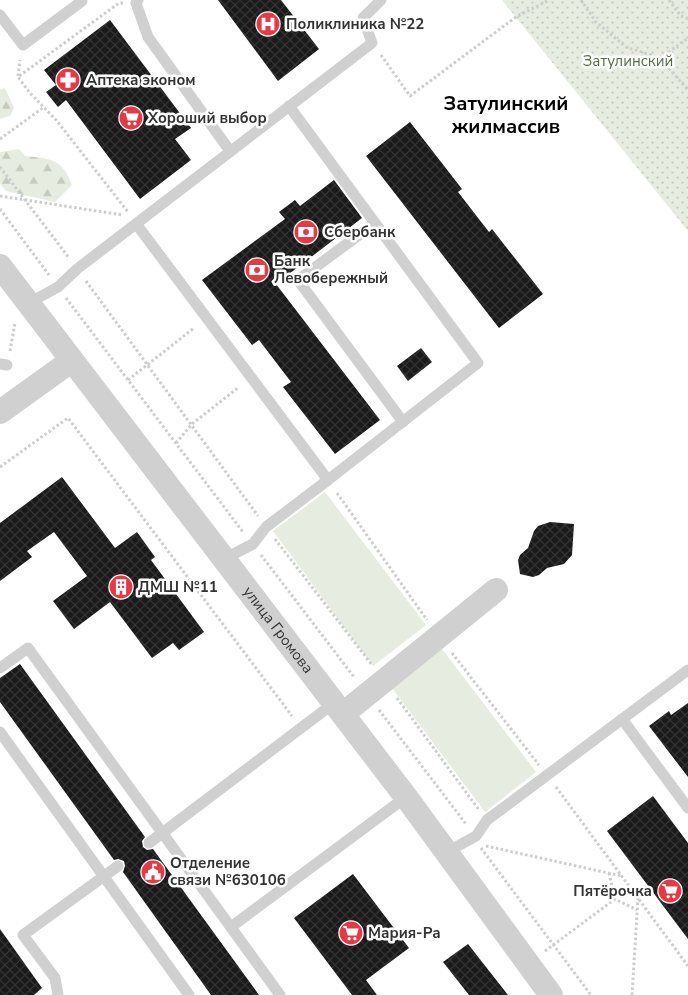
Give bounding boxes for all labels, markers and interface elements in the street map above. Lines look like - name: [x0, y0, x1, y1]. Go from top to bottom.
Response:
- hospital icon: Поликлиника №22: [255, 11, 281, 37]
- place label: Поликлиника №22: [286, 14, 424, 34]
- park label: Затулинский: [583, 51, 673, 71]
- pharmacy icon: Аптека эконом: [55, 67, 81, 93]
- place label: Аптека эконом: [86, 70, 196, 90]
- district label: Затулинский жилмассив: [444, 90, 568, 140]
- supermarket icon: Хороший выбор: [118, 105, 144, 131]
- place label: Хороший выбор: [147, 108, 267, 128]
- bank icon: Сбербанк: [293, 219, 319, 245]
- place label: Сбербанк: [324, 222, 396, 242]
- place label: Банк Левобережный: [274, 251, 388, 288]
- bank icon: Банк Левобережный: [244, 257, 270, 283]
- building icon: ДМШ №11: [108, 574, 134, 600]
- place label: ДМШ №11: [138, 577, 218, 597]
- street label: улица Громова: [238, 582, 318, 678]
- place label: Отделение связи №630106: [170, 853, 286, 890]
- public building icon: Отделение связи №630106: [140, 859, 166, 885]
- supermarket icon: Пятёрочка: [657, 878, 683, 904]
- place label: Пятёрочка: [573, 881, 652, 901]
- supermarket icon: Мария-Ра: [338, 920, 364, 946]
- place label: Мария-Ра: [368, 923, 441, 943]

